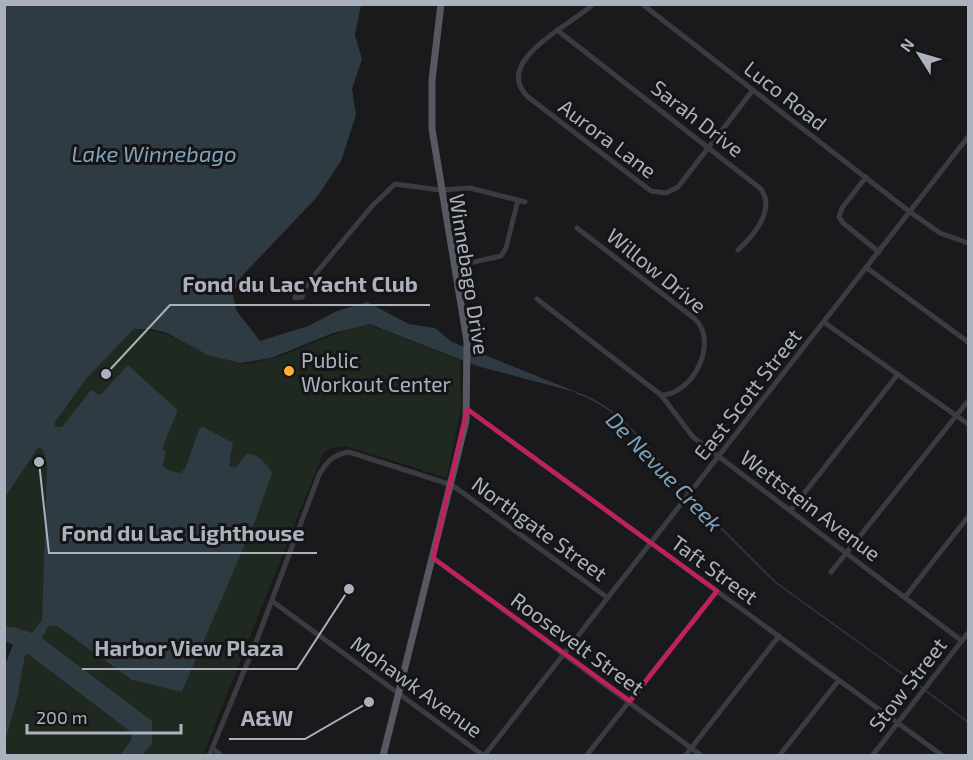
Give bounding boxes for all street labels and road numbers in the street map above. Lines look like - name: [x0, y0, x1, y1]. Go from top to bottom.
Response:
- street label: Luco Road: [740, 55, 832, 135]
- street label: Sarah Drive: [647, 74, 749, 162]
- street label: Aurora Lane: [554, 93, 662, 183]
- street label: Winnebago Drive: [445, 192, 495, 356]
- street label: Willow Drive: [602, 222, 712, 318]
- street label: East Scott Street: [688, 323, 806, 465]
- street label: Wettstein Avenue: [736, 444, 886, 566]
- street label: Northgate Street: [468, 471, 612, 585]
- street label: Taft Street: [667, 529, 763, 609]
- street label: Roosevelt Street: [507, 586, 649, 700]
- street label: Mohawk Avenue: [346, 630, 488, 742]
- street label: Stow Street: [863, 632, 951, 736]

